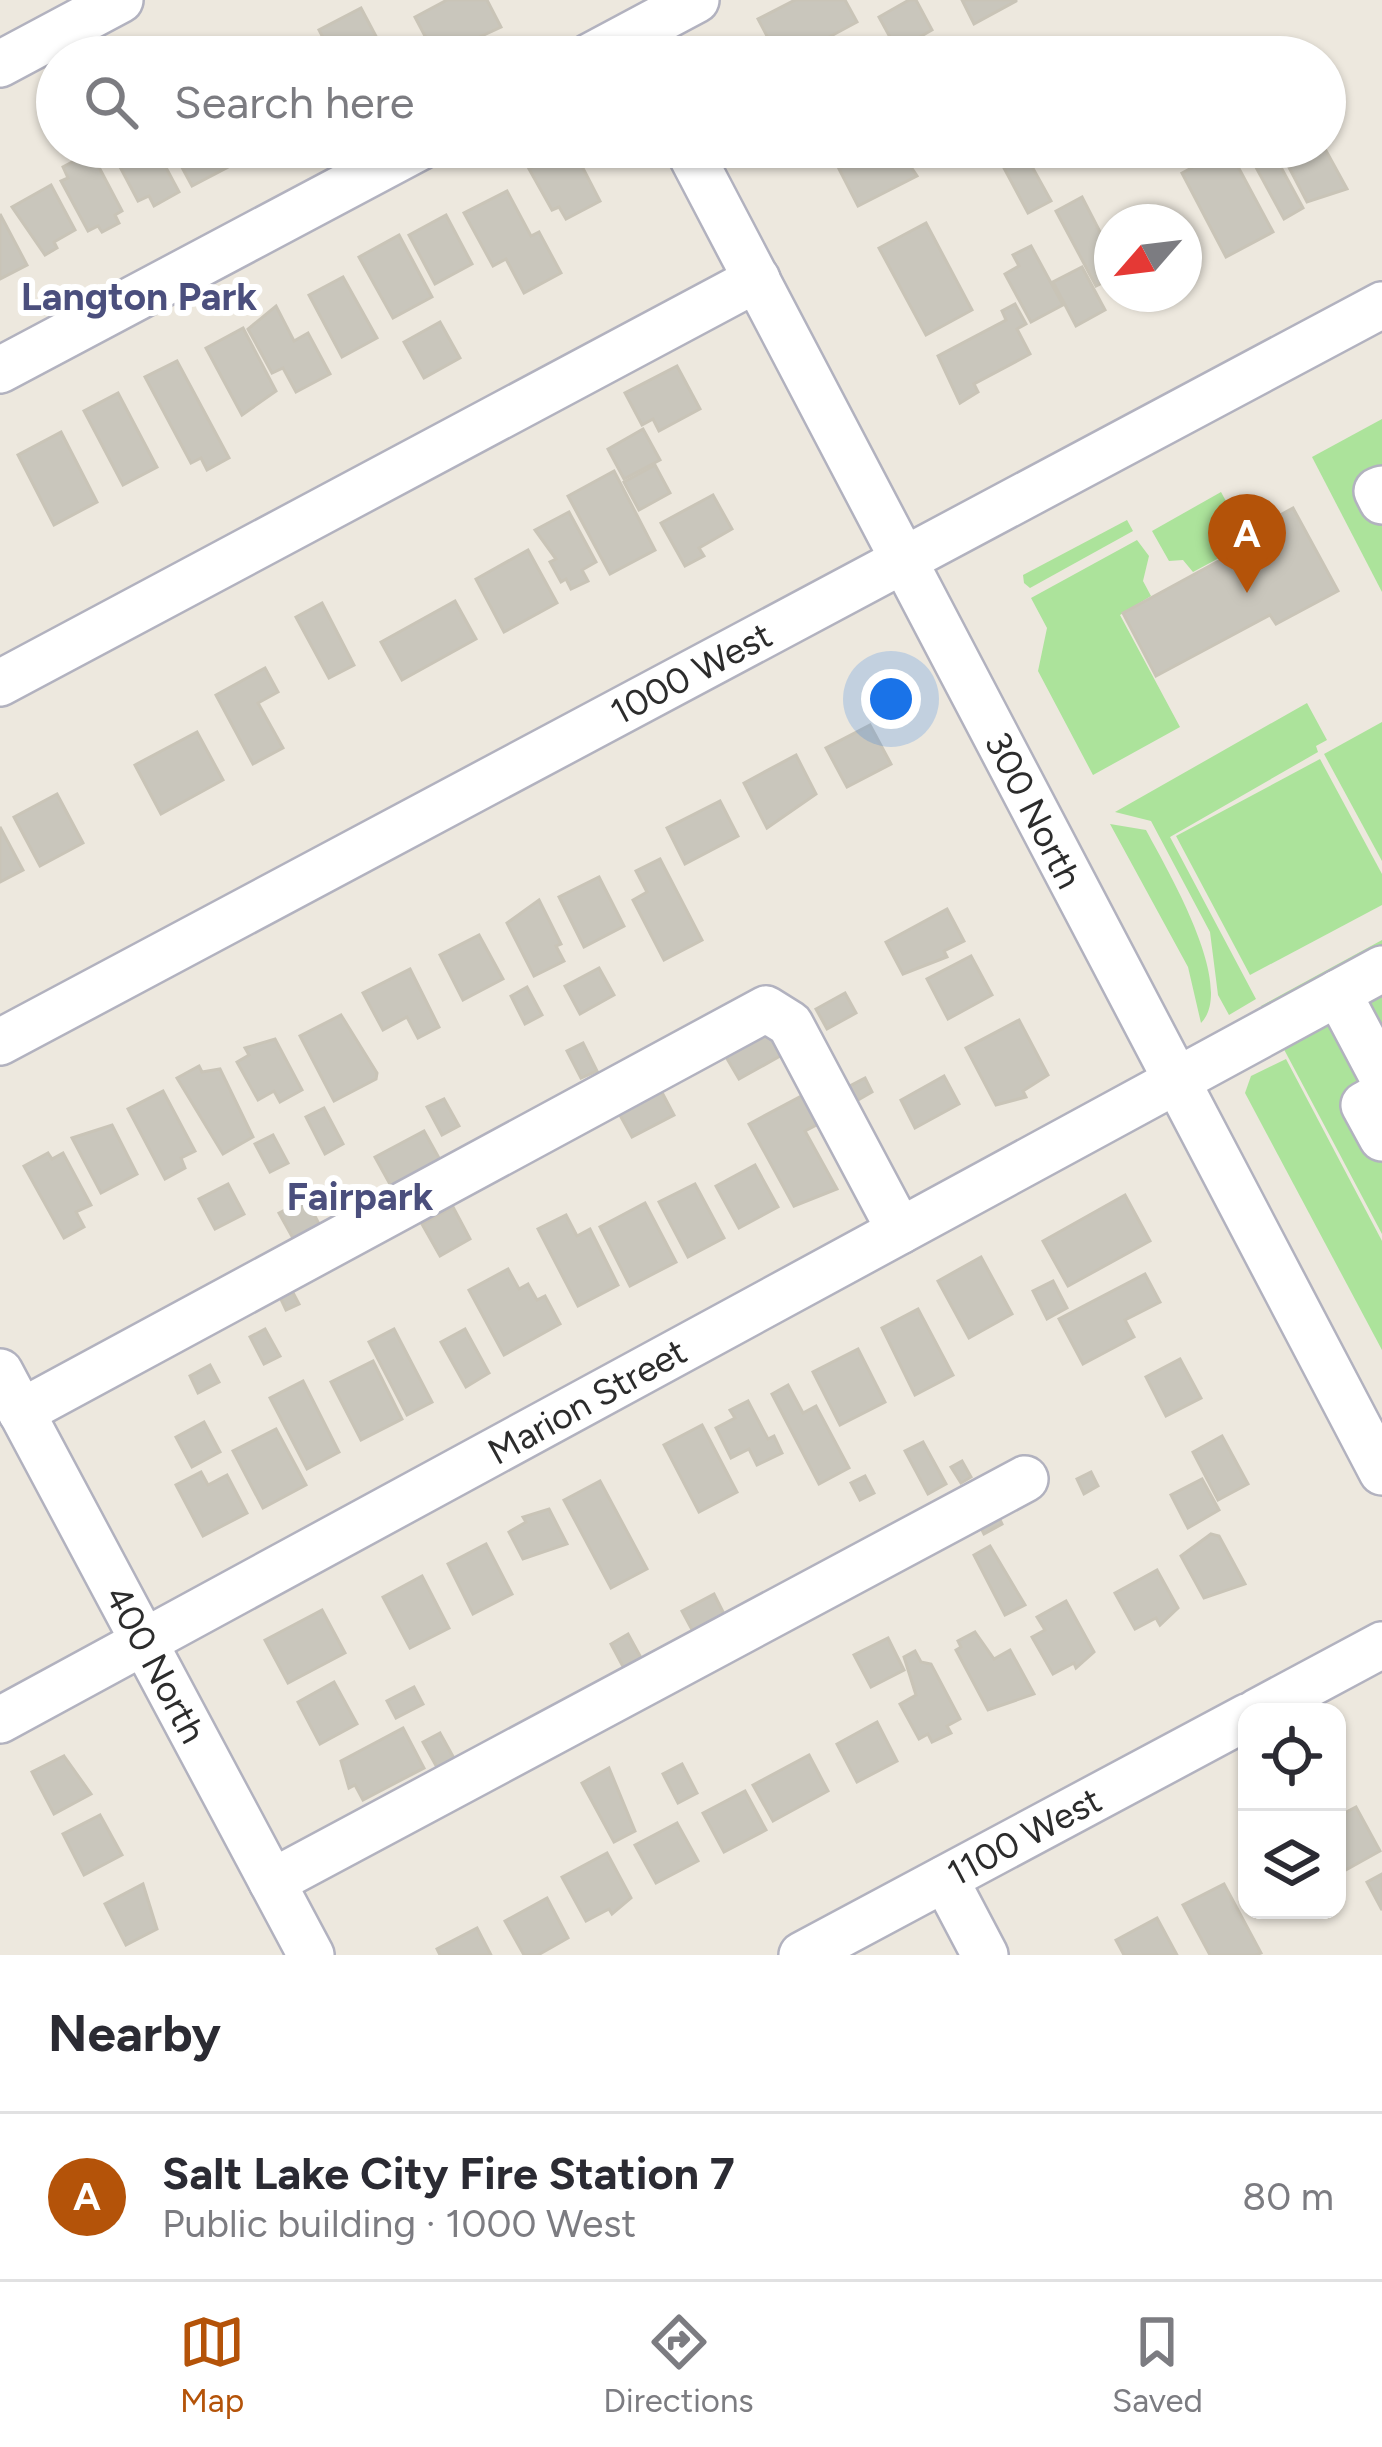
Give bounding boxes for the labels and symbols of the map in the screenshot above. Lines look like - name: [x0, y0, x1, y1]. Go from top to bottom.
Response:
- north arrow: [1094, 204, 1202, 312]
- district label: Langton Park: [21, 273, 257, 320]
- pin: A: [1208, 494, 1286, 593]
- street label: 1000 West: [603, 613, 779, 734]
- your location: [861, 669, 921, 729]
- street label: 300 North: [976, 725, 1091, 895]
- district label: Fairpark: [286, 1173, 434, 1220]
- street label: Marion Street: [481, 1329, 694, 1474]
- street label: 400 North: [96, 1578, 215, 1750]
- street label: 1100 West: [940, 1778, 1108, 1895]

